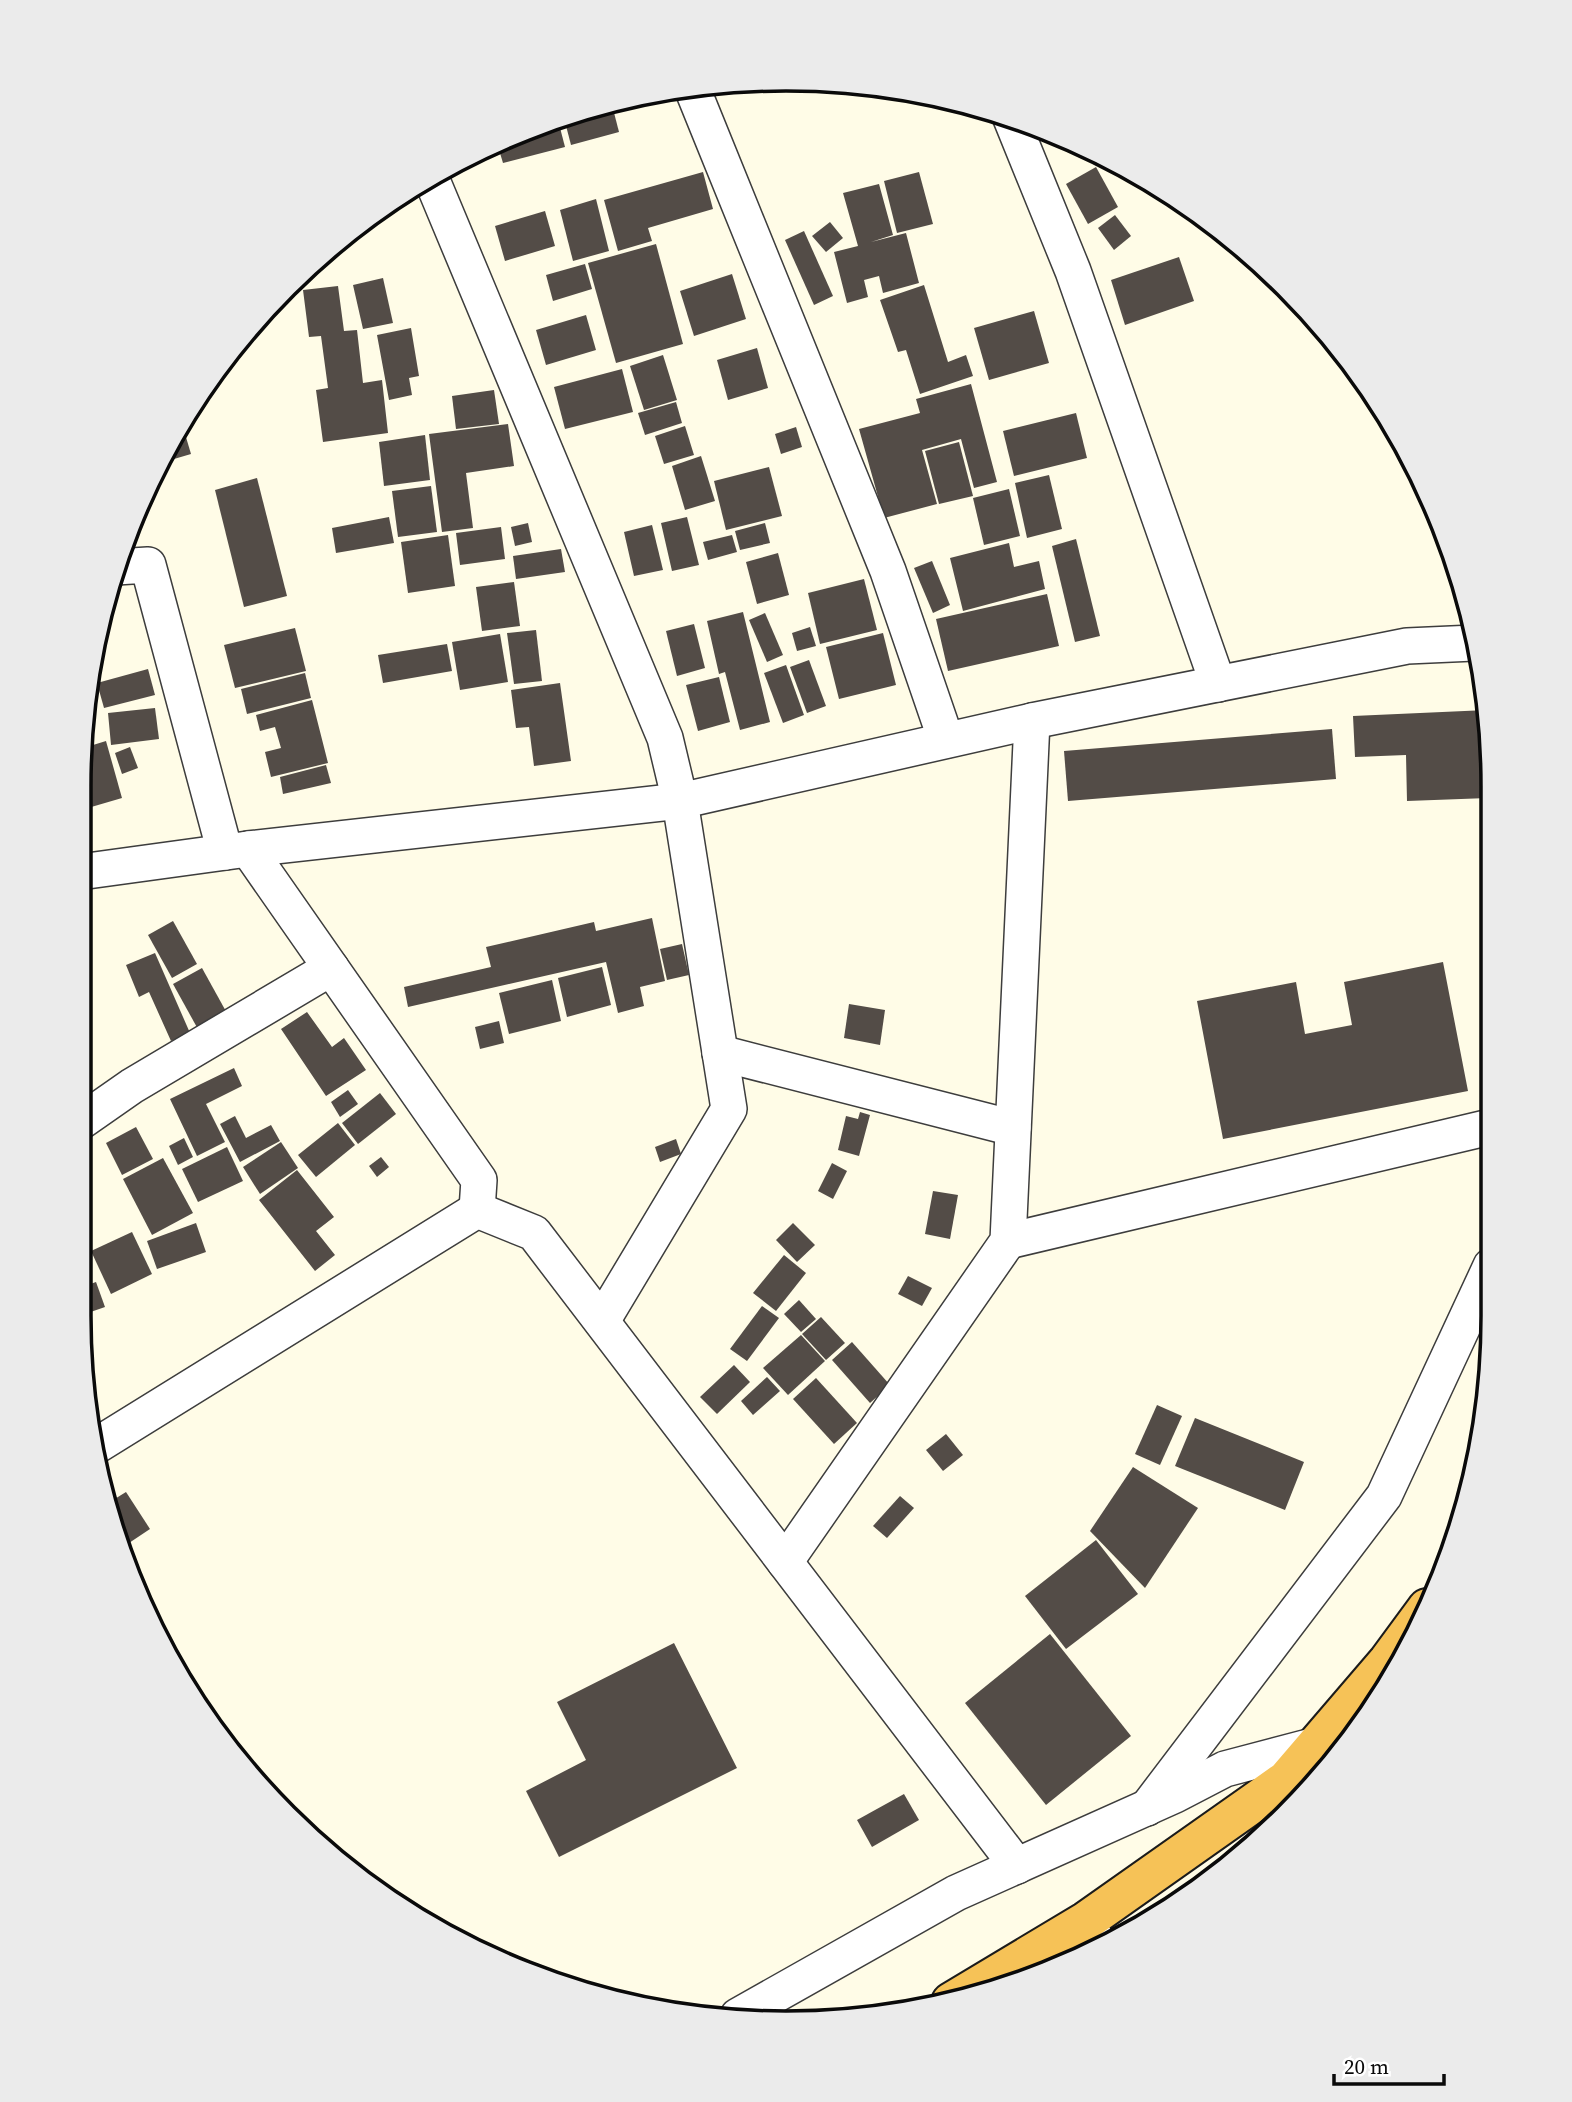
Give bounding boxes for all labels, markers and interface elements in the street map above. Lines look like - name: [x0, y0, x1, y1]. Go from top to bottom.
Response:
- scale bar: [1334, 2042, 1444, 2086]
- text: 20 m: [1344, 2052, 1389, 2081]

